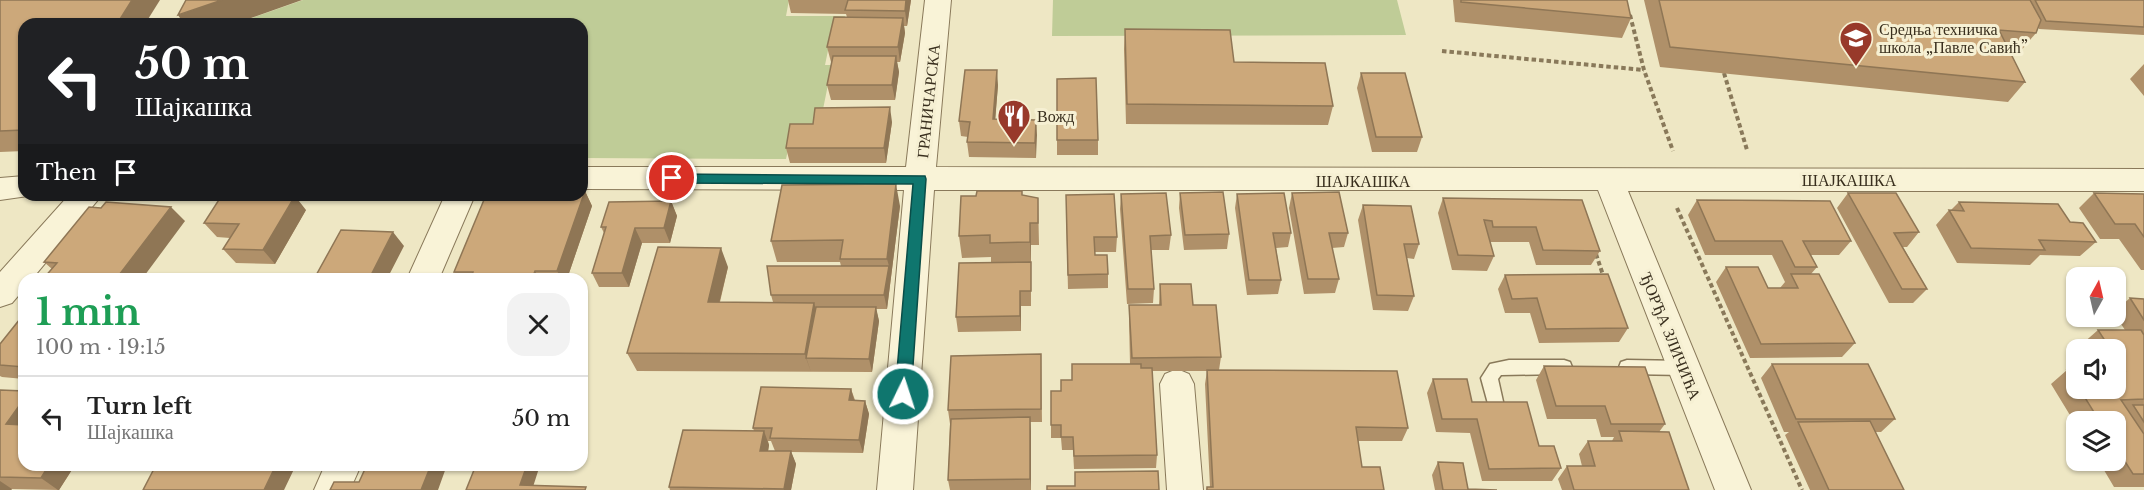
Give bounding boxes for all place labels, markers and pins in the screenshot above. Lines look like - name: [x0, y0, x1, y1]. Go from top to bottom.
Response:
- place label: Средња техничка школа „Павле Савић”: [1879, 19, 2028, 57]
- school or university icon: Средња техничка школа „Павле Савић”: [1838, 20, 1874, 67]
- restaurant icon: Вожд: [996, 98, 1032, 145]
- place label: Вожд: [1037, 106, 1074, 126]
- pin: [646, 152, 697, 203]

